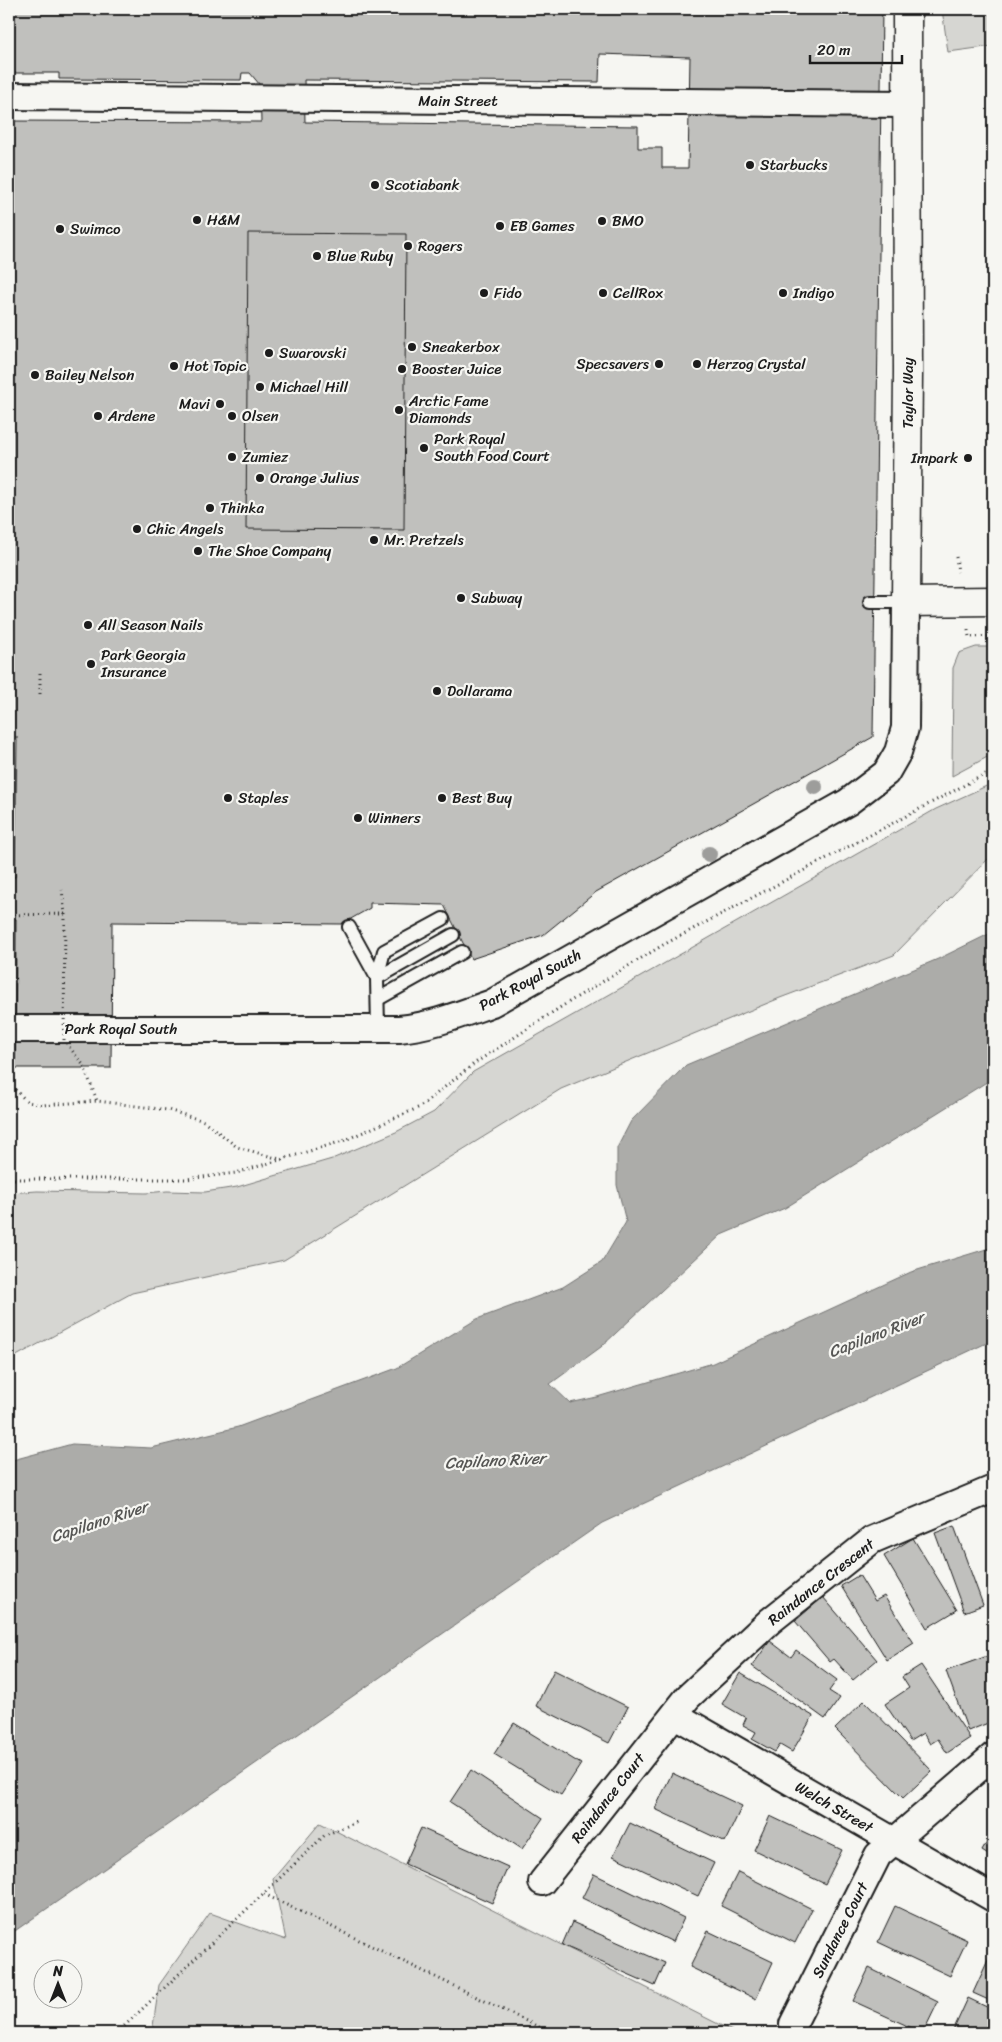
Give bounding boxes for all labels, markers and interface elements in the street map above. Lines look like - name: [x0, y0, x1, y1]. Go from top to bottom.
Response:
- scale bar: [810, 32, 902, 64]
- text: 20 m: [817, 37, 851, 63]
- street label: Main Street: [418, 88, 498, 114]
- place label: Starbucks: [760, 152, 828, 178]
- marker: Starbucks: [744, 159, 756, 171]
- place label: Scotiabank: [385, 172, 459, 198]
- marker: Scotiabank: [369, 179, 381, 191]
- place label: H&M: [207, 207, 240, 233]
- place label: BMO: [612, 208, 644, 234]
- place label: EB Games: [510, 213, 575, 239]
- marker: H&M: [191, 214, 203, 226]
- marker: BMO: [596, 215, 608, 227]
- place label: Swimco: [70, 216, 121, 242]
- marker: EB Games: [494, 220, 506, 232]
- marker: Swimco: [54, 223, 66, 235]
- place label: Rogers: [418, 233, 463, 259]
- marker: Rogers: [402, 240, 414, 252]
- place label: Blue Ruby: [327, 243, 394, 269]
- marker: Blue Ruby: [311, 250, 323, 262]
- place label: Fido: [494, 280, 522, 306]
- place label: CellRox: [613, 280, 663, 306]
- place label: Indigo: [792, 280, 835, 306]
- marker: Fido: [478, 287, 490, 299]
- marker: CellRox: [597, 287, 609, 299]
- marker: Indigo: [777, 287, 789, 299]
- place label: Sneakerbox: [422, 334, 500, 360]
- place label: Swarovski: [279, 340, 347, 366]
- marker: Sneakerbox: [406, 341, 418, 353]
- marker: Swarovski: [263, 347, 275, 359]
- place label: Specsavers: [576, 351, 650, 377]
- place label: Herzog Crystal: [707, 351, 806, 377]
- place label: Hot Topic: [184, 353, 247, 379]
- place label: Booster Juice: [412, 356, 501, 382]
- street label: Taylor Way: [895, 357, 921, 429]
- marker: Specsavers: [653, 358, 665, 370]
- marker: Herzog Crystal: [691, 358, 703, 370]
- marker: Hot Topic: [168, 360, 180, 372]
- place label: Bailey Nelson: [45, 362, 134, 388]
- marker: Booster Juice: [396, 363, 408, 375]
- marker: Bailey Nelson: [29, 369, 41, 381]
- place label: Michael Hill: [270, 374, 349, 400]
- marker: Michael Hill: [254, 381, 266, 393]
- place label: Arctic Fame Diamonds: [408, 388, 489, 431]
- place label: Mavi: [179, 391, 211, 417]
- marker: Mavi: [214, 398, 226, 410]
- place label: Ardene: [107, 403, 156, 429]
- place label: Olsen: [242, 403, 279, 429]
- marker: Arctic Fame Diamonds: [393, 404, 405, 416]
- marker: Ardene: [92, 410, 104, 422]
- marker: Olsen: [226, 410, 238, 422]
- place label: Park Royal South Food Court: [434, 426, 550, 469]
- marker: Park Royal South Food Court: [418, 442, 430, 454]
- place label: Zumiez: [242, 444, 289, 470]
- place label: Impark: [910, 445, 959, 471]
- marker: Zumiez: [226, 451, 238, 463]
- marker: Impark: [962, 452, 974, 464]
- place label: Orange Julius: [270, 465, 359, 491]
- marker: Orange Julius: [254, 472, 266, 484]
- place label: Thinka: [220, 495, 264, 521]
- marker: Thinka: [204, 502, 216, 514]
- place label: Chic Angels: [147, 516, 224, 542]
- marker: Chic Angels: [131, 523, 143, 535]
- place label: Mr. Pretzels: [384, 527, 464, 553]
- marker: Mr. Pretzels: [368, 534, 380, 546]
- place label: The Shoe Company: [208, 538, 331, 564]
- marker: The Shoe Company: [192, 545, 204, 557]
- place label: Subway: [471, 585, 523, 611]
- marker: Subway: [455, 592, 467, 604]
- place label: All Season Nails: [97, 612, 204, 638]
- marker: All Season Nails: [82, 619, 94, 631]
- place label: Park Georgia Insurance: [100, 642, 186, 685]
- marker: Park Georgia Insurance: [85, 658, 97, 670]
- place label: Dollarama: [447, 678, 513, 704]
- marker: Dollarama: [431, 685, 443, 697]
- place label: Staples: [238, 785, 288, 811]
- place label: Best Buy: [452, 785, 512, 811]
- marker: Staples: [222, 792, 234, 804]
- marker: Best Buy: [436, 792, 448, 804]
- place label: Winners: [368, 805, 421, 831]
- marker: Winners: [352, 812, 364, 824]
- street label: Park Royal South: [474, 942, 586, 1018]
- street label: Park Royal South: [65, 1016, 178, 1042]
- water label: Capilano River: [824, 1302, 931, 1366]
- water label: Capilano River: [444, 1443, 549, 1478]
- water label: Capilano River: [47, 1491, 155, 1551]
- street label: Raindance Crescent: [762, 1531, 881, 1632]
- street label: Raindance Court: [564, 1746, 652, 1849]
- street label: Welch Street: [790, 1774, 879, 1840]
- street label: Sundance Court: [805, 1876, 876, 1983]
- text: N: [52, 1959, 63, 1984]
- north arrow: [32, 1960, 82, 2010]

